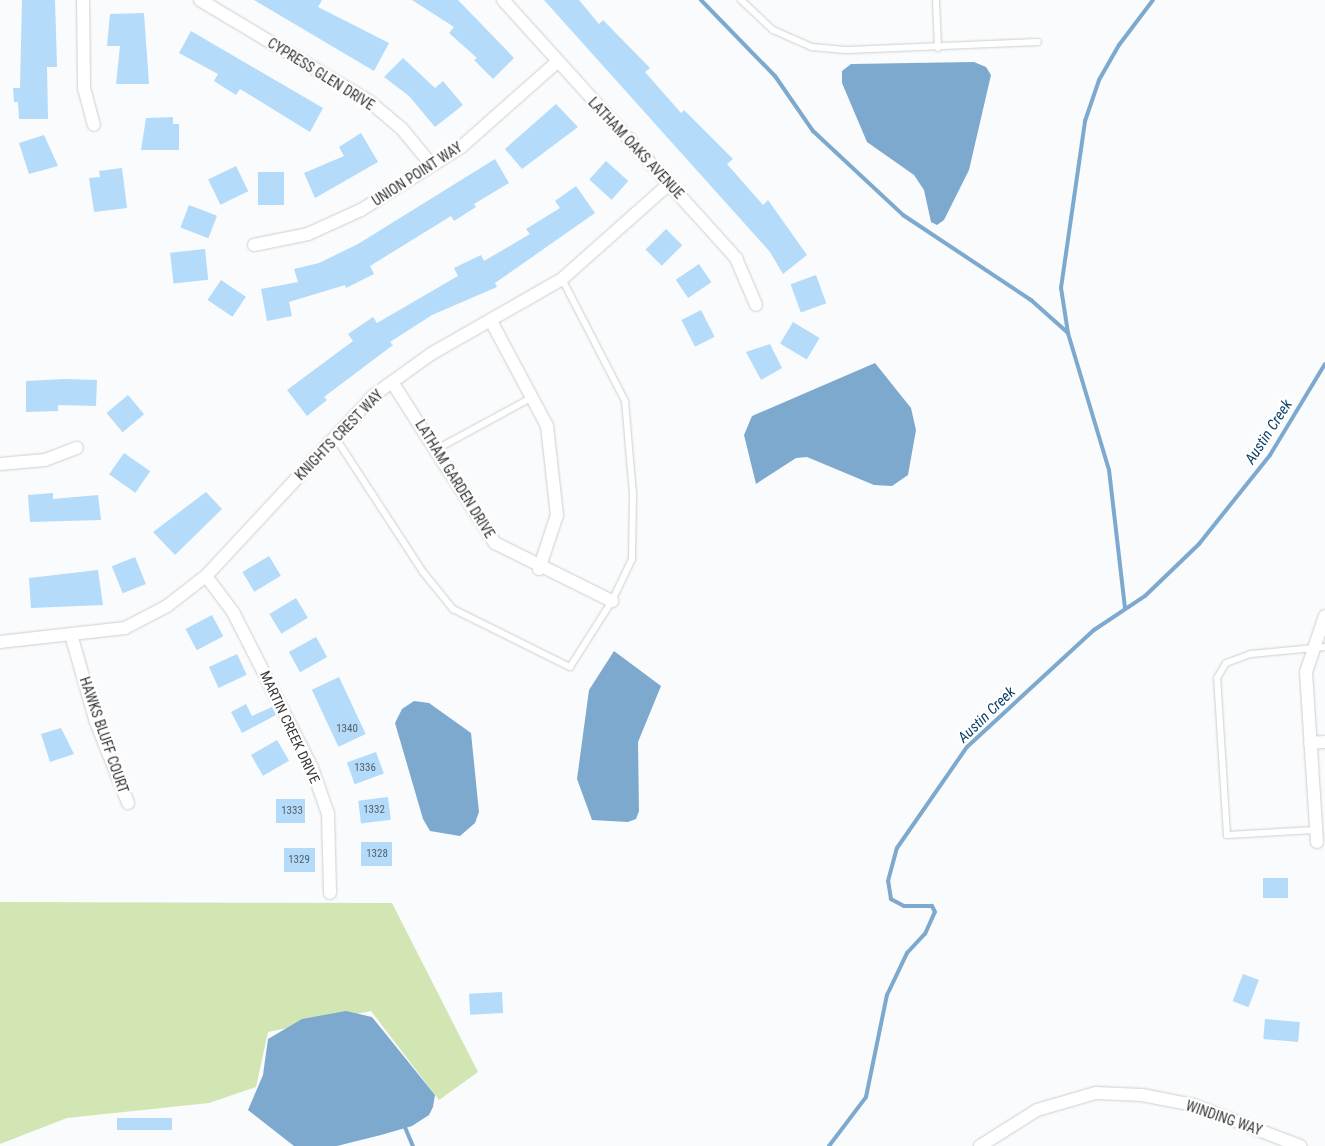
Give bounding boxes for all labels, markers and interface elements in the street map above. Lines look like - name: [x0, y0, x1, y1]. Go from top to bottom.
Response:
- street label: CYPRESS GLEN DRIVE: [265, 34, 377, 114]
- street label: LATHAM OAKS AVENUE: [585, 94, 687, 202]
- street label: UNION POINT WAY: [369, 139, 465, 209]
- street label: KNIGHTS CREST WAY: [291, 386, 387, 484]
- water label: Austin Creek: [1242, 397, 1296, 467]
- street label: LATHAM GARDEN DRIVE: [412, 417, 498, 541]
- street label: MARTIN CREEK DRIVE: [257, 668, 323, 786]
- street label: HAWKS BLUFF COURT: [76, 675, 132, 795]
- water label: Austin Creek: [955, 683, 1019, 747]
- house number: 1340: [336, 722, 358, 736]
- house number: 1336: [354, 761, 376, 775]
- house number: 1332: [363, 803, 385, 817]
- house number: 1333: [281, 804, 303, 818]
- house number: 1328: [366, 847, 388, 861]
- house number: 1329: [288, 853, 310, 867]
- street label: WINDING WAY: [1184, 1097, 1264, 1139]

